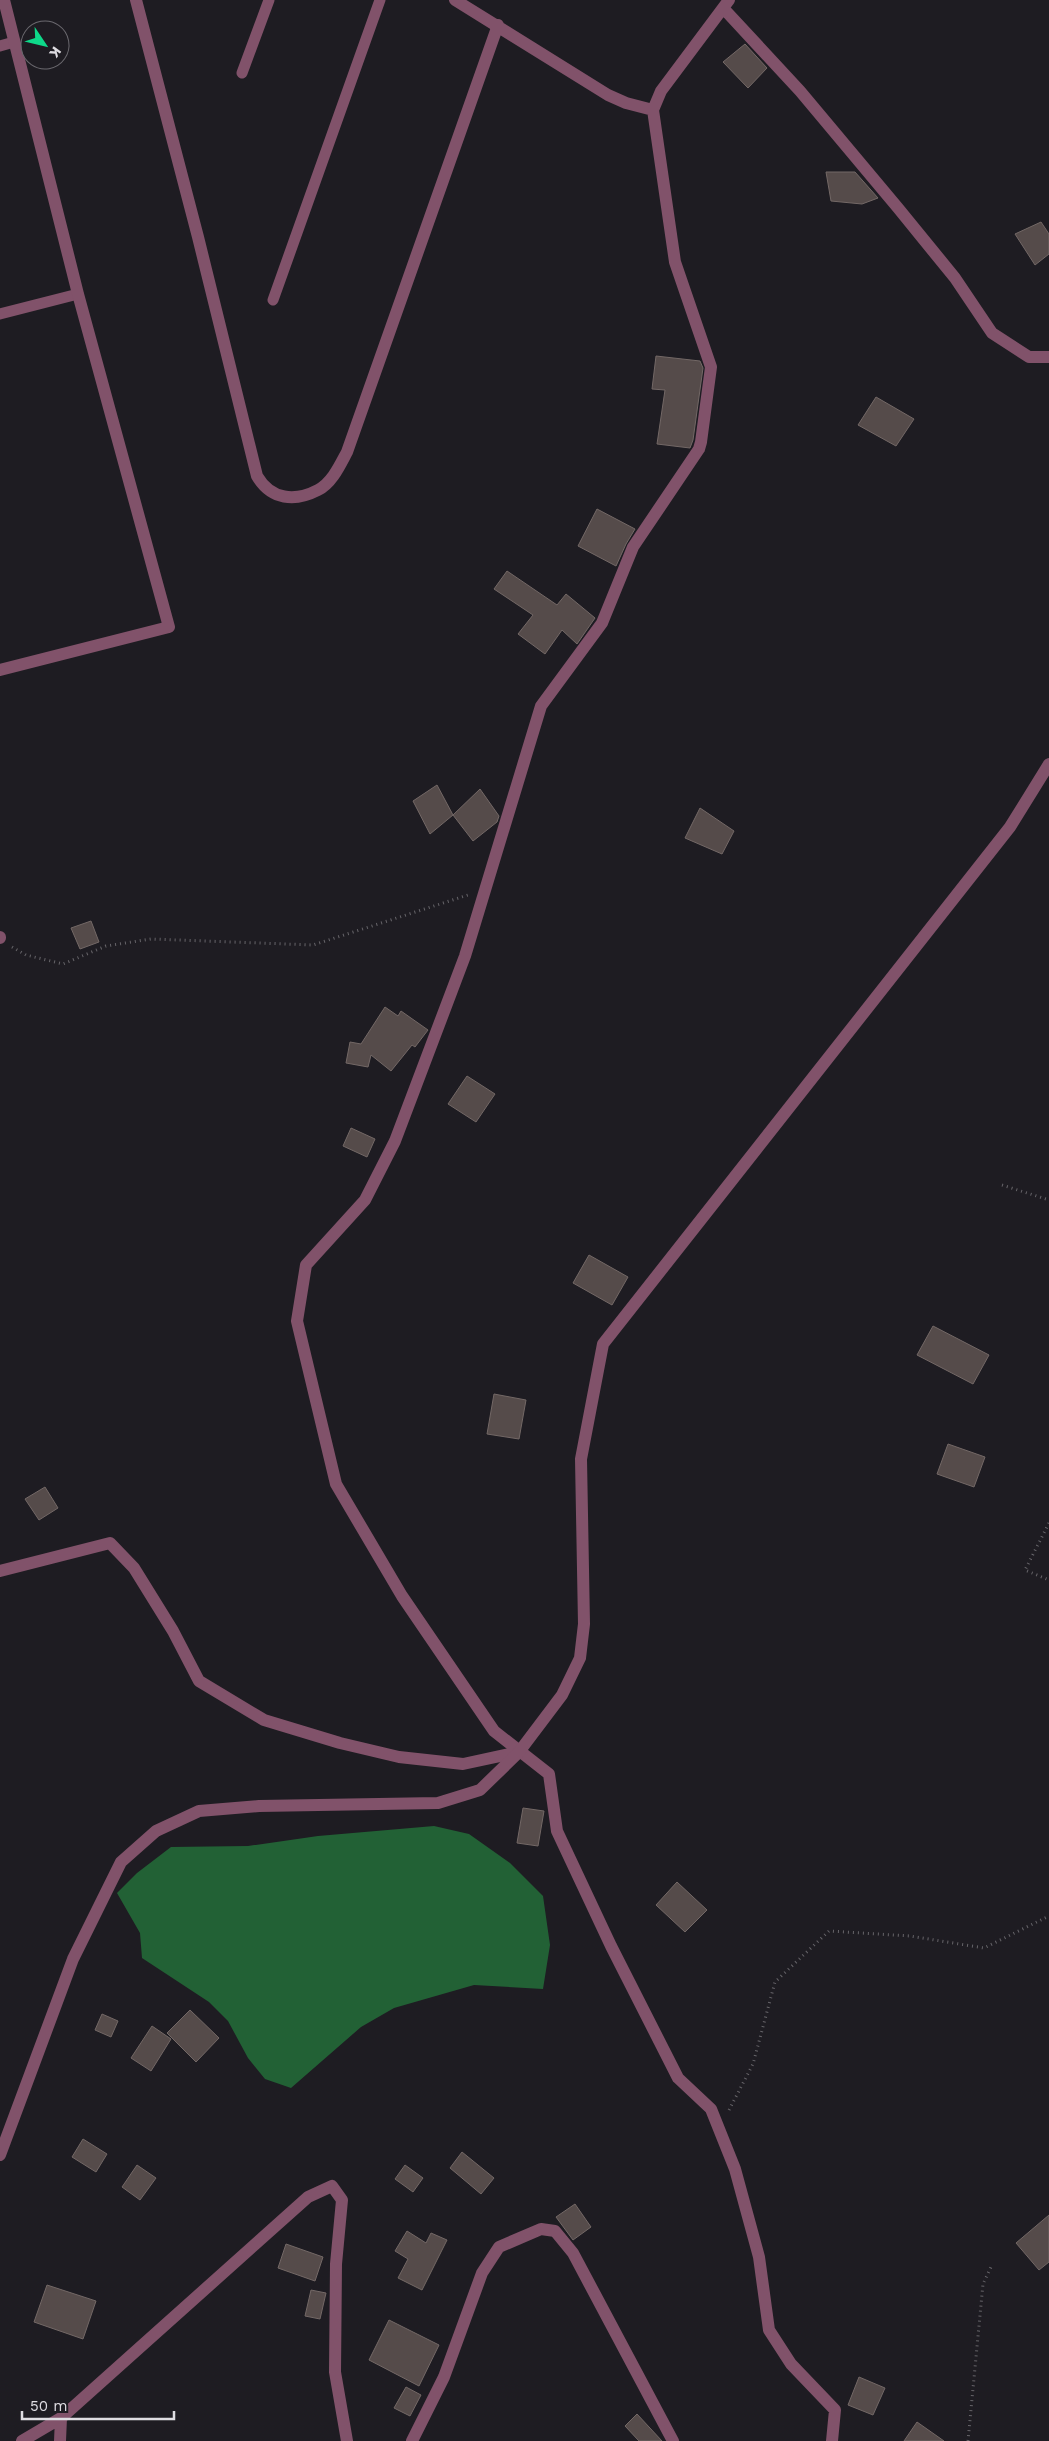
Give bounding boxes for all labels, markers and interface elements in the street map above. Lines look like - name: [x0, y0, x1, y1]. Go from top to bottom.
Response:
- north arrow: [20, 20, 70, 70]
- text: K: [46, 44, 65, 61]
- scale bar: [22, 2388, 175, 2420]
- text: 50 m: [30, 2397, 67, 2415]

